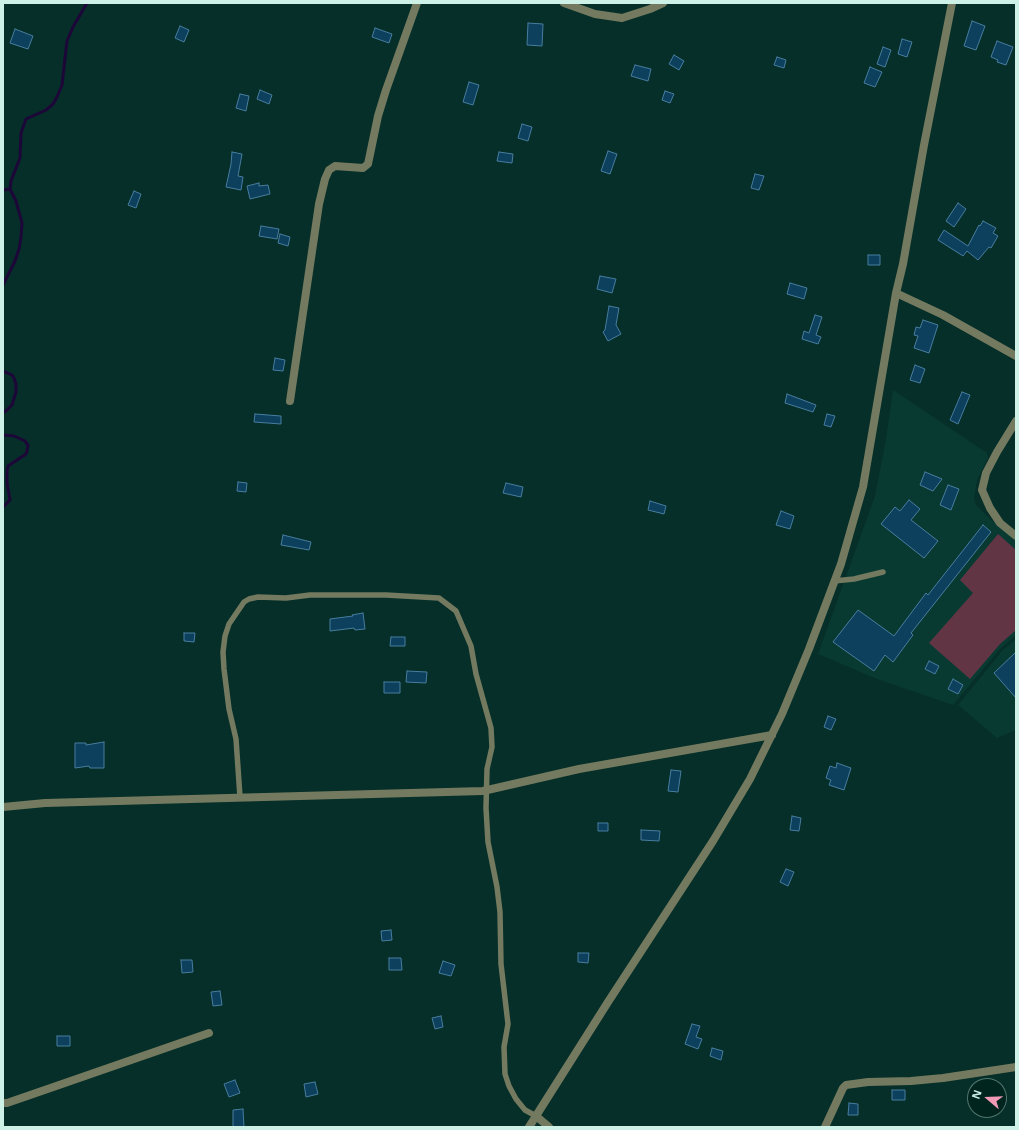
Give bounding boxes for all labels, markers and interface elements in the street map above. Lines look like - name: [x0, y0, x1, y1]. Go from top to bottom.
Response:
- north arrow: [967, 1078, 1007, 1118]
- text: N: [968, 1088, 985, 1101]

